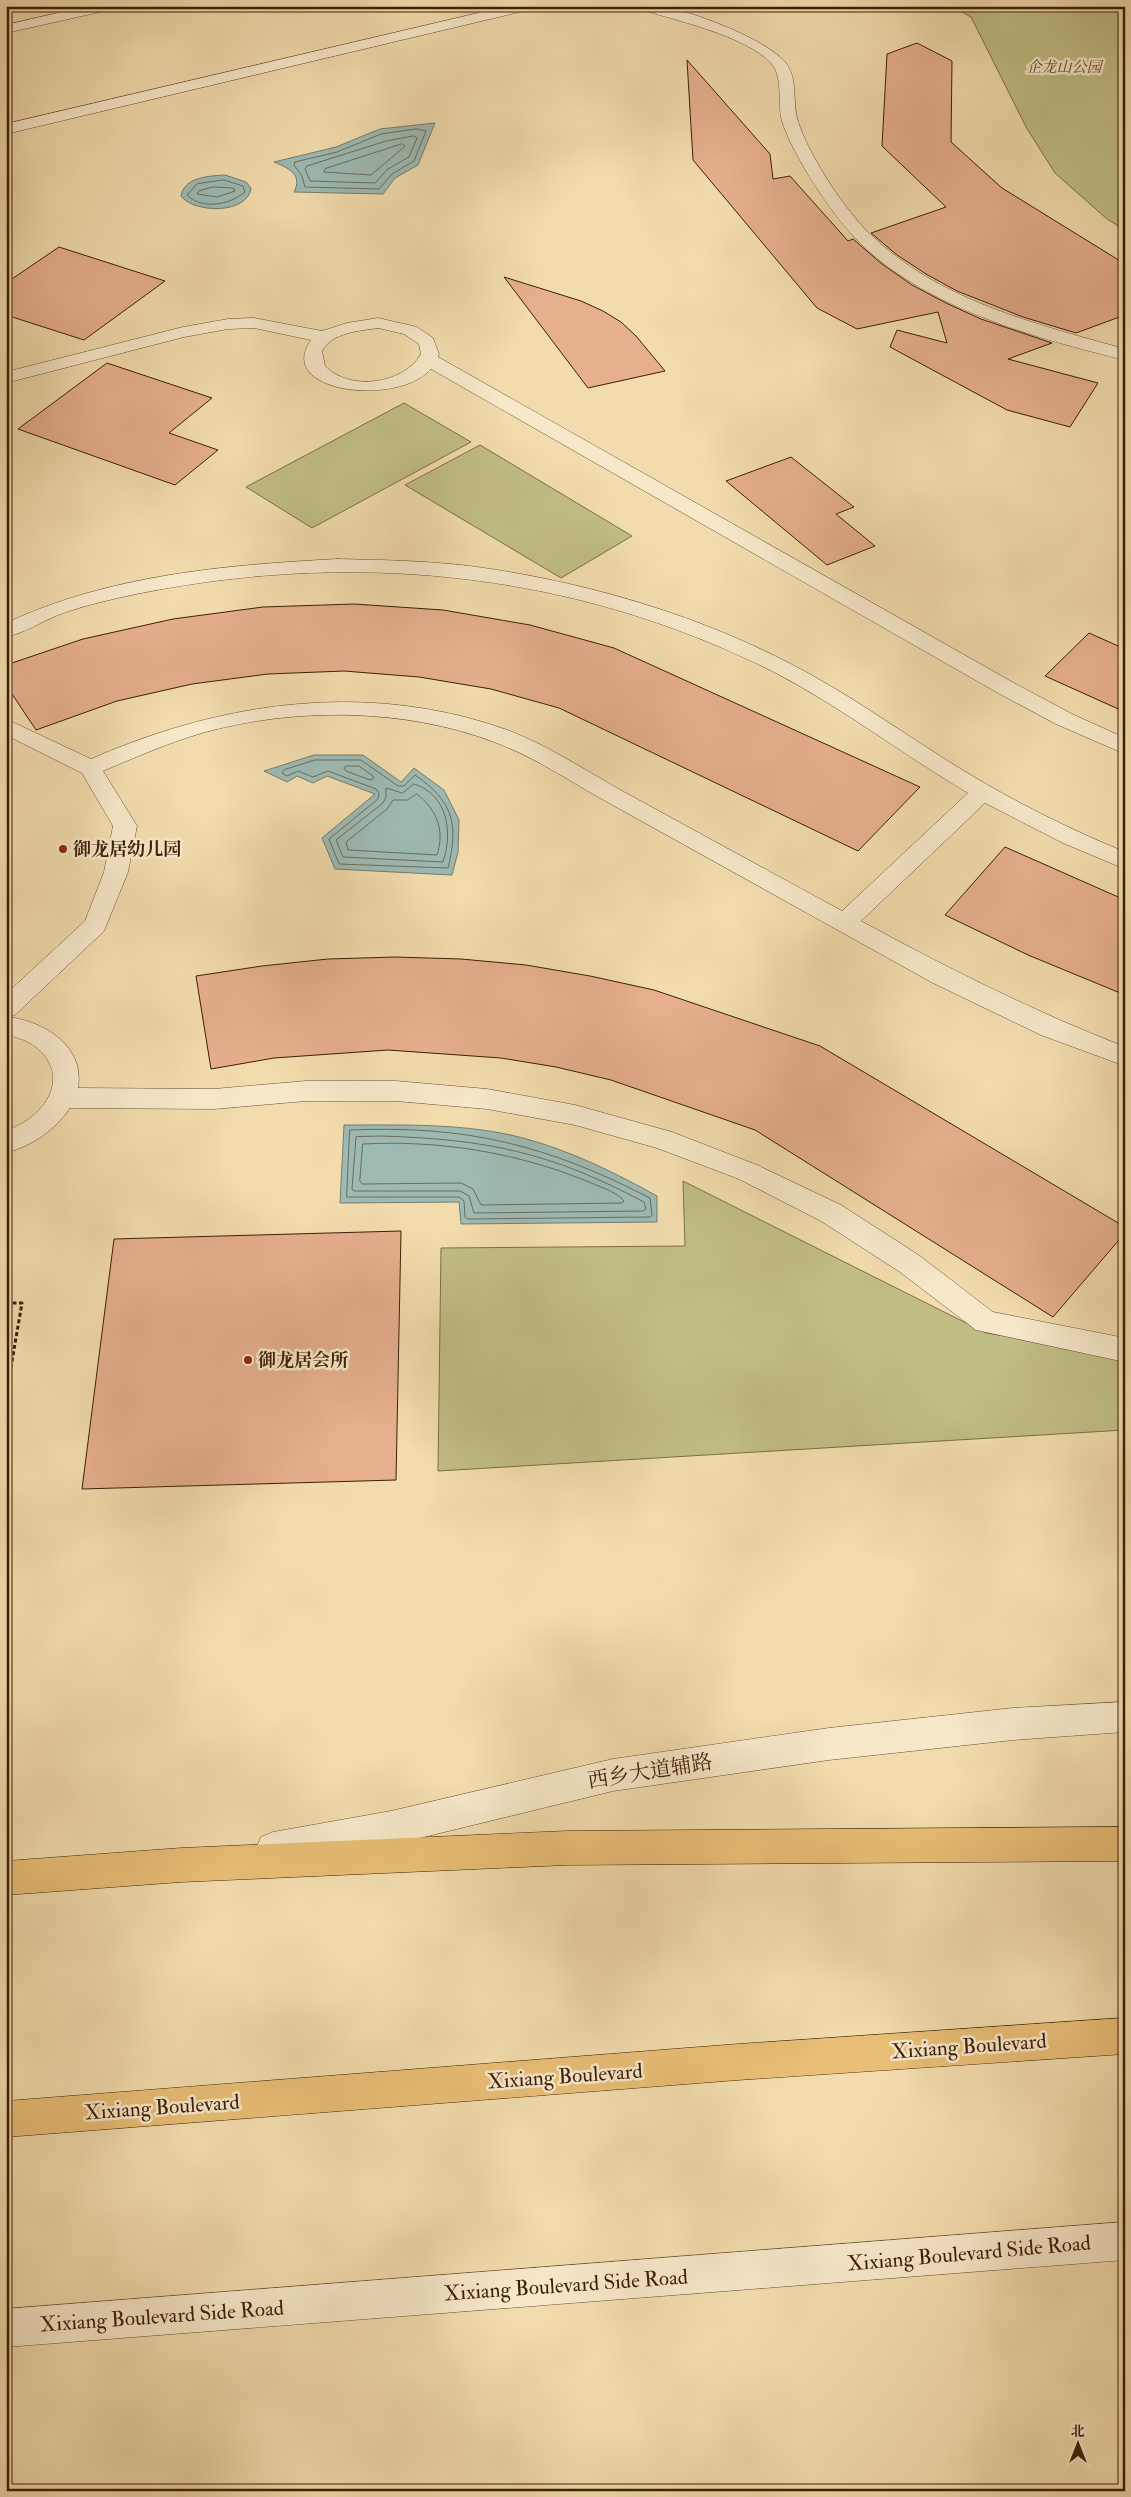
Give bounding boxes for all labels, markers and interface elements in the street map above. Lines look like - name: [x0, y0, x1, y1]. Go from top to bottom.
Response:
- park label: 企龙山公园: [1026, 58, 1103, 77]
- place label: 御龙居幼儿园: [73, 838, 181, 861]
- marker: 御龙居幼儿园: [57, 843, 69, 855]
- place label: 御龙居会所: [258, 1349, 349, 1372]
- marker: 御龙居会所: [242, 1354, 254, 1366]
- street label: 西乡大道辅路: [586, 1748, 714, 1795]
- street label: Xixiang Boulevard: [891, 2028, 1048, 2065]
- street label: Xixiang Boulevard: [487, 2058, 644, 2095]
- street label: Xixiang Boulevard: [84, 2089, 241, 2126]
- street label: Xixiang Boulevard Side Road: [846, 2229, 1093, 2278]
- street label: Xixiang Boulevard Side Road: [443, 2263, 690, 2307]
- street label: Xixiang Boulevard Side Road: [39, 2294, 286, 2338]
- north arrow: [1054, 2420, 1104, 2470]
- text: 北: [1071, 2423, 1085, 2440]

